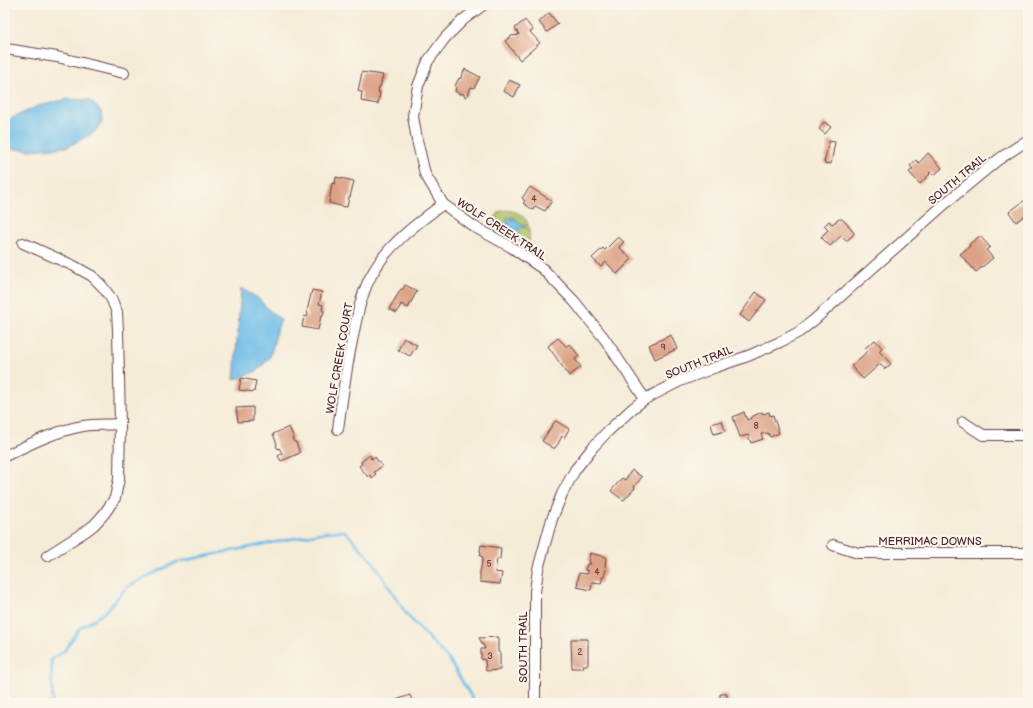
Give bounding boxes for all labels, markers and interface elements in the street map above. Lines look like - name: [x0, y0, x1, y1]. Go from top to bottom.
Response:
- street label: SOUTH TRAIL: [926, 151, 989, 207]
- house number: 4: [531, 194, 537, 205]
- street label: WOLF CREEK TRAIL: [454, 195, 550, 264]
- street label: WOLF CREEK COURT: [323, 301, 356, 415]
- house number: 9: [660, 342, 666, 353]
- street label: SOUTH TRAIL: [664, 343, 735, 382]
- house number: 8: [753, 421, 759, 432]
- street label: MERRIMAC DOWNS: [878, 535, 982, 548]
- house number: 5: [486, 559, 492, 570]
- house number: 4: [594, 567, 600, 578]
- street label: SOUTH TRAIL: [517, 611, 530, 683]
- house number: 2: [577, 647, 583, 658]
- house number: 3: [487, 651, 493, 662]

